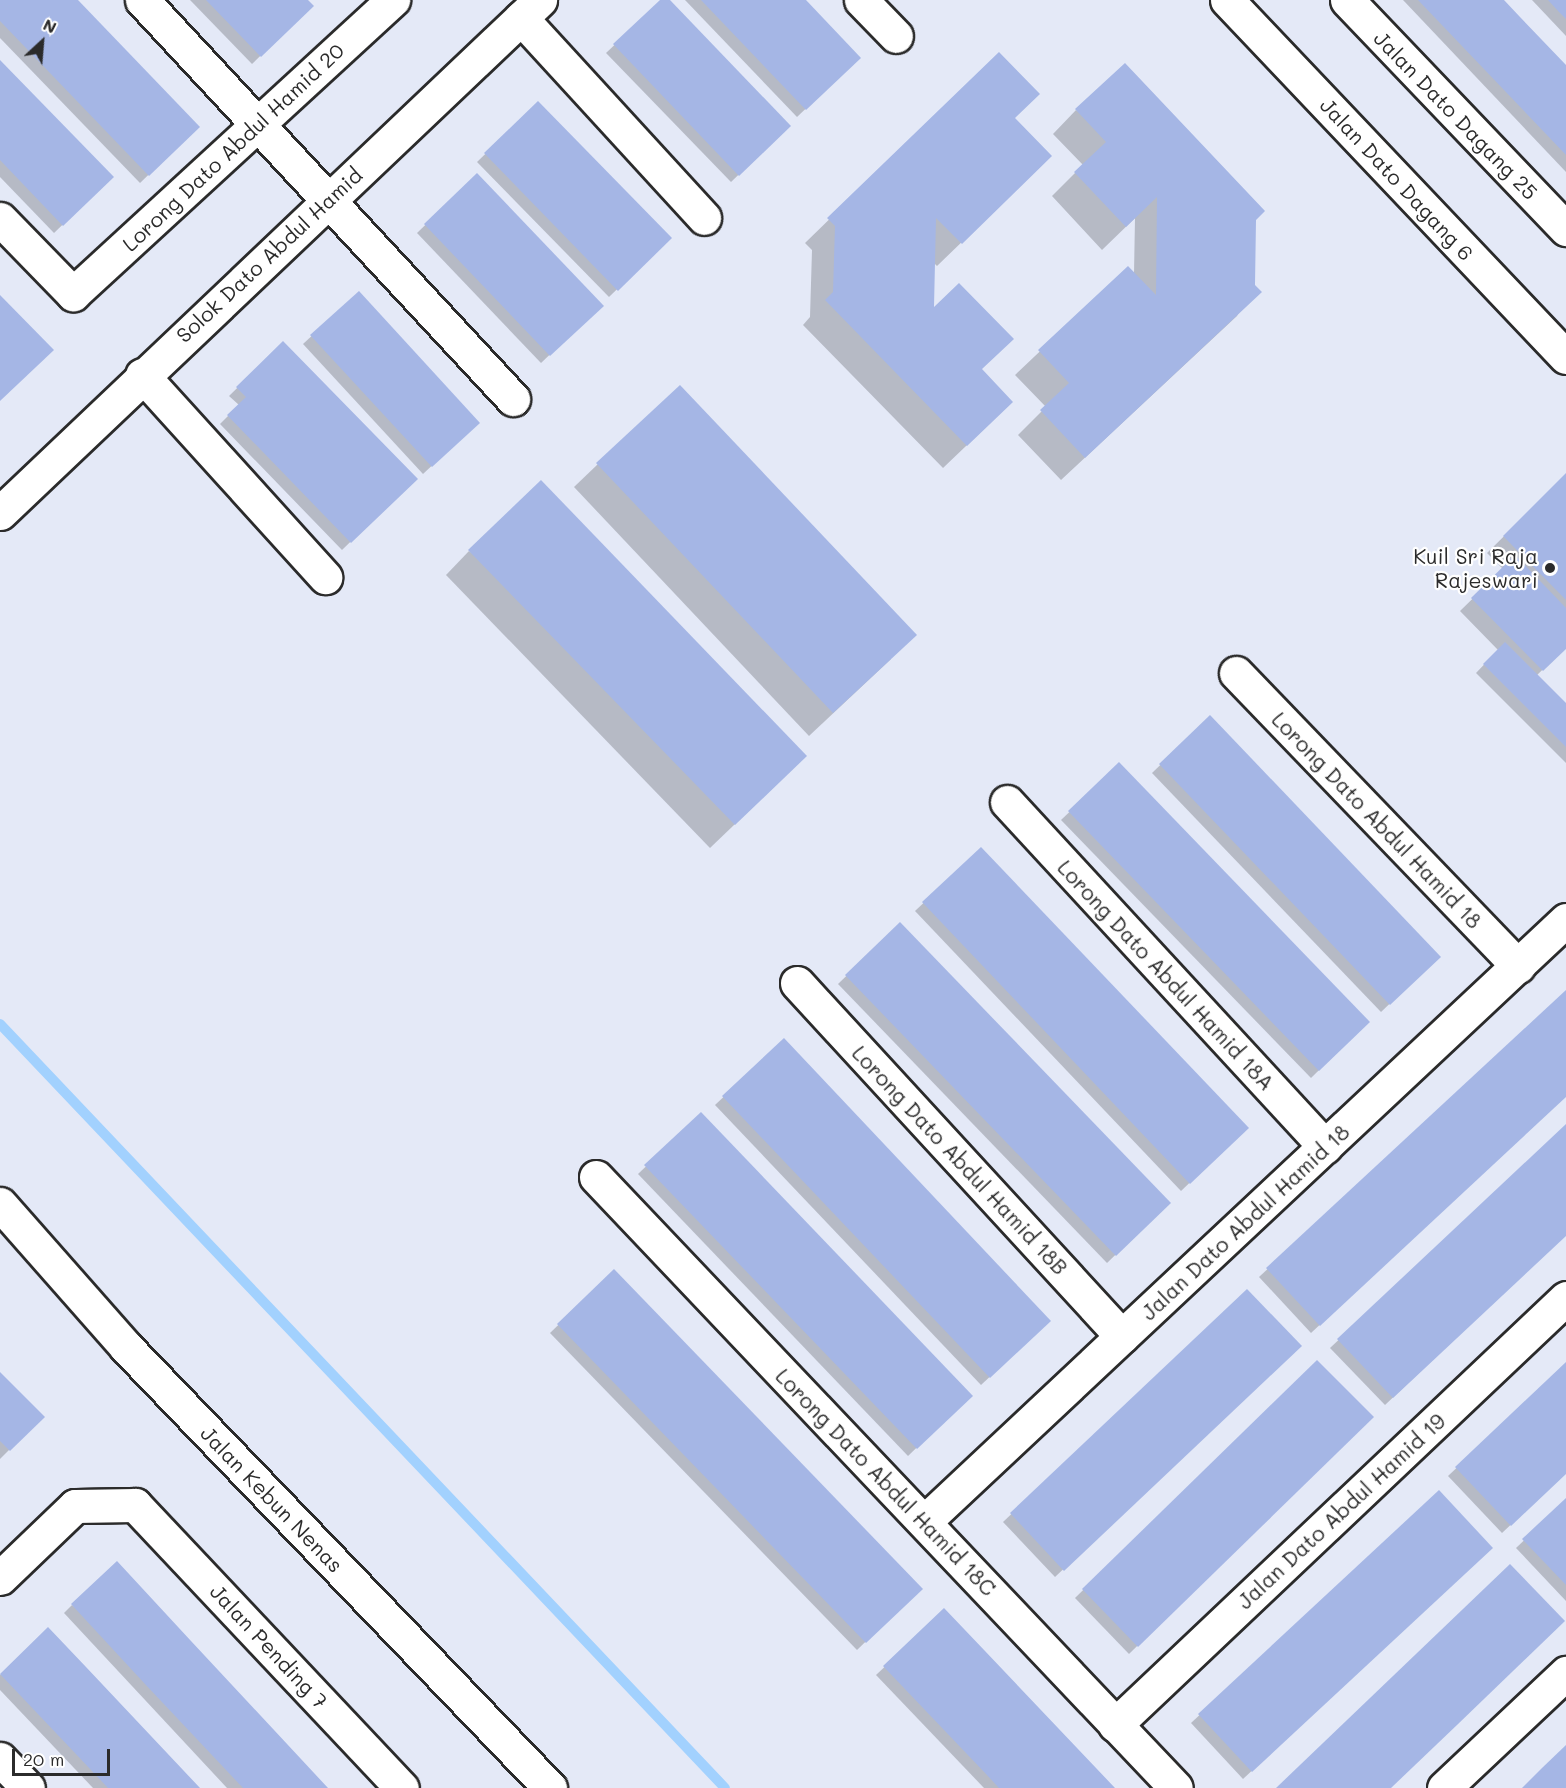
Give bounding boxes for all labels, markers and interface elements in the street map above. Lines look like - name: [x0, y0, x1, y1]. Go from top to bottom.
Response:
- north arrow: [12, 12, 72, 72]
- text: N: [40, 13, 60, 37]
- street label: Jalan Dato Dagang 25: [1369, 26, 1543, 204]
- street label: Lorong Dato Abdul Hamid 20: [117, 38, 349, 256]
- street label: Jalan Dato Dagang 6: [1315, 92, 1479, 266]
- street label: Solok Dato Abdul Hamid: [171, 162, 367, 348]
- place label: Kuil Sri Raja Rajeswari: [1413, 543, 1538, 593]
- marker: Kuil Sri Raja Rajeswari: [1543, 561, 1557, 575]
- street label: Lorong Dato Abdul Hamid 18: [1267, 707, 1487, 933]
- street label: Lorong Dato Abdul Hamid 18A: [1053, 855, 1279, 1095]
- street label: Lorong Dato Abdul Hamid 18B: [847, 1040, 1073, 1280]
- street label: Jalan Dato Abdul Hamid 18: [1136, 1119, 1354, 1325]
- street label: Lorong Dato Abdul Hamid 18C: [771, 1363, 1001, 1601]
- street label: Jalan Dato Abdul Hamid 19: [1232, 1408, 1450, 1614]
- street label: Jalan Kebun Nenas: [196, 1421, 348, 1577]
- street label: Jalan Pending 7: [205, 1579, 333, 1713]
- scale bar: [15, 1737, 112, 1775]
- text: 20 m: [23, 1747, 64, 1771]

